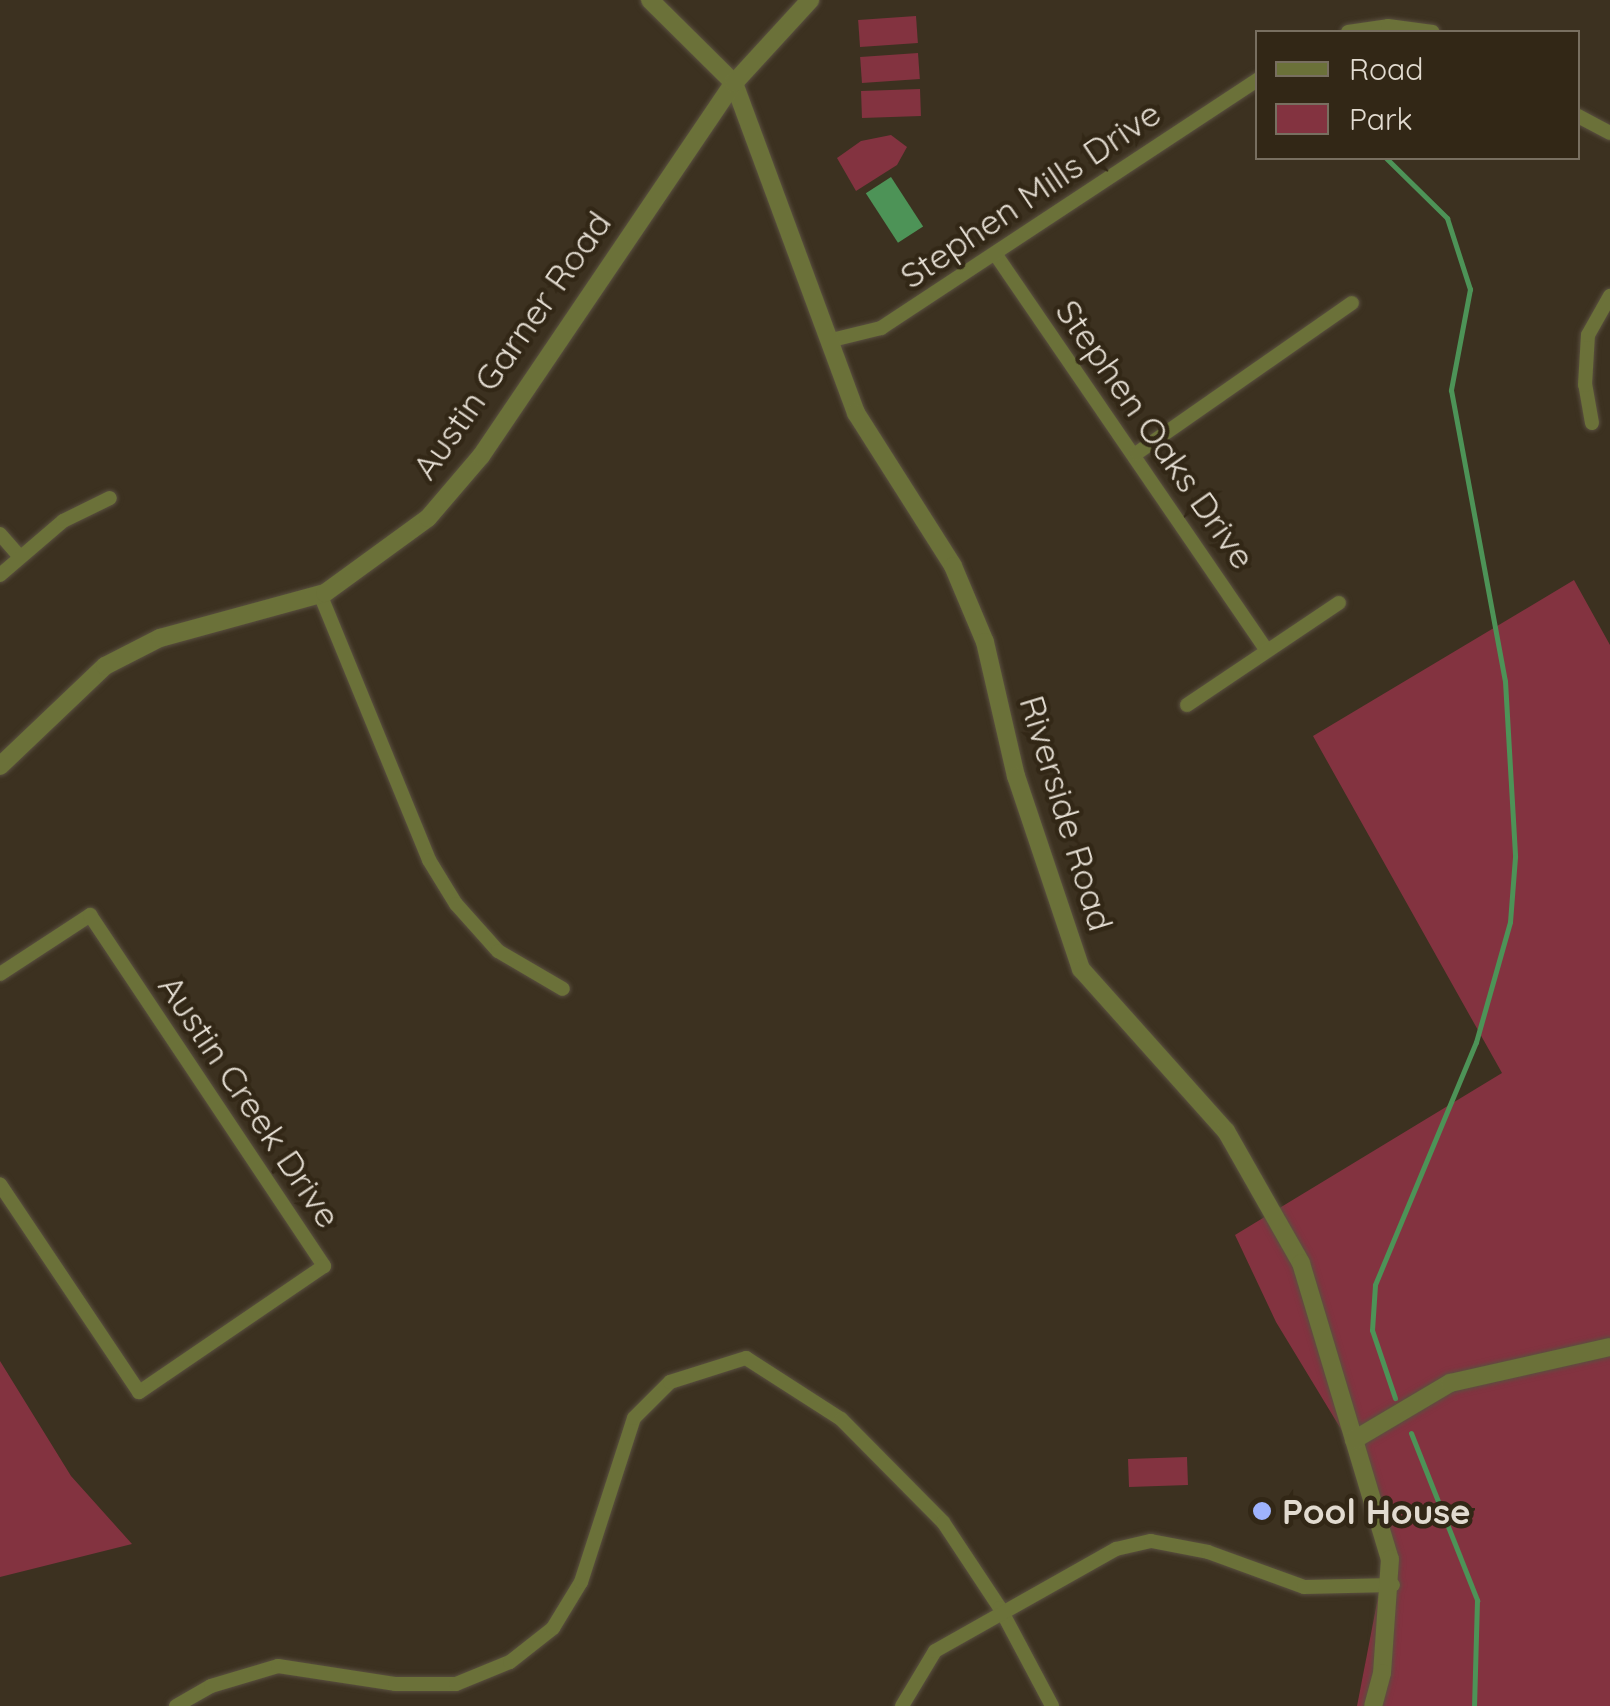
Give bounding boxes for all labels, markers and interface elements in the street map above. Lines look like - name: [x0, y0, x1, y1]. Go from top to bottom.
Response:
- legend: [1255, 30, 1580, 160]
- text: Road: [1349, 50, 1423, 88]
- street label: Stephen Mills Drive: [892, 91, 1168, 297]
- text: Park: [1349, 100, 1413, 138]
- street label: Austin Garner Road: [403, 203, 619, 487]
- street label: Stephen Oaks Drive: [1047, 291, 1265, 577]
- street label: Riverside Road: [1011, 690, 1123, 936]
- street label: Austin Creek Drive: [150, 967, 350, 1235]
- place label: Pool House: [1282, 1490, 1471, 1532]
- marker: Pool House: [1251, 1500, 1273, 1522]

